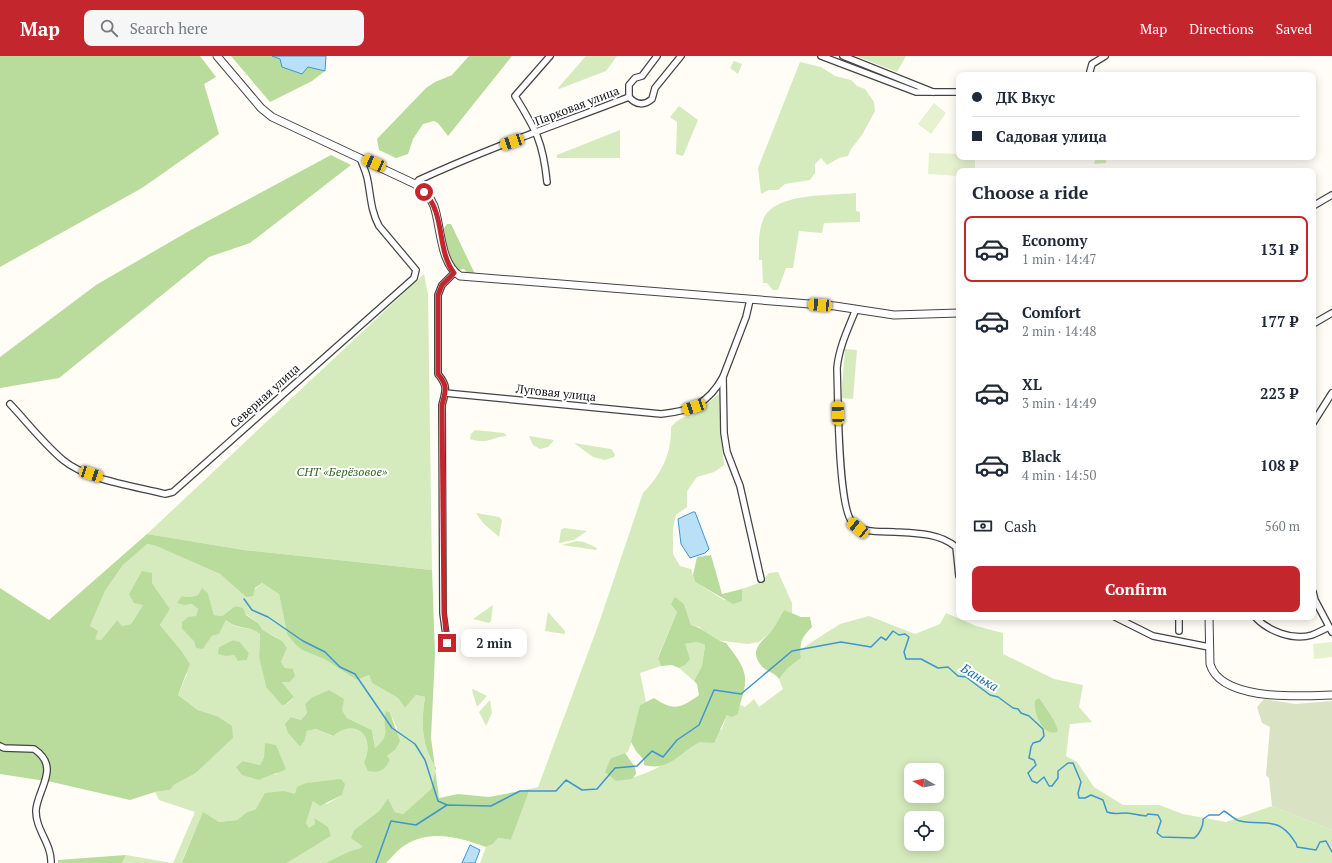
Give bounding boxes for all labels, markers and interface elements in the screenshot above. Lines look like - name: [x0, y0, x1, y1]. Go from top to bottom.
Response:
- search box: [84, 10, 364, 46]
- text: Map: [20, 16, 60, 41]
- icon: search: [98, 17, 120, 39]
- text: Search here: [130, 18, 208, 38]
- text: Map: [1140, 19, 1167, 38]
- text: Directions: [1189, 19, 1254, 38]
- text: Saved: [1276, 19, 1312, 38]
- street label: Парковая улица: [532, 83, 621, 129]
- text: ДК Вкус: [996, 87, 1055, 107]
- text: Садовая улица: [996, 126, 1107, 146]
- car: [499, 132, 525, 152]
- car: [361, 153, 387, 173]
- text: Choose a ride: [972, 180, 1088, 204]
- route start: [415, 183, 433, 201]
- text: Economy: [1022, 230, 1087, 250]
- icon: car: [974, 231, 1010, 267]
- text: 131 ₽: [1260, 239, 1298, 259]
- text: 1 min · 14:47: [1022, 250, 1096, 268]
- car: [808, 298, 832, 312]
- text: Comfort: [1022, 302, 1081, 322]
- icon: car: [974, 303, 1010, 339]
- text: 177 ₽: [1260, 311, 1298, 331]
- text: 2 min · 14:48: [1022, 322, 1096, 340]
- street label: Северная улица: [227, 360, 303, 431]
- text: XL: [1022, 374, 1042, 394]
- icon: car: [974, 375, 1010, 411]
- street label: Луговая улица: [514, 381, 597, 404]
- text: 223 ₽: [1260, 383, 1298, 403]
- text: 3 min · 14:49: [1022, 394, 1096, 412]
- car: [681, 398, 707, 416]
- car: [832, 401, 844, 425]
- text: Black: [1022, 446, 1061, 466]
- icon: car: [974, 447, 1010, 483]
- text: 108 ₽: [1260, 455, 1298, 475]
- park label: СНТ «Берёзовое»: [297, 464, 388, 479]
- car: [78, 465, 104, 483]
- text: 4 min · 14:50: [1022, 466, 1096, 484]
- icon: cash: [972, 515, 994, 537]
- car: [845, 516, 871, 540]
- text: Cash: [1004, 516, 1037, 536]
- text: 560 m: [1265, 517, 1300, 535]
- button: Confirm: [972, 566, 1300, 612]
- callout: 2 min: [461, 629, 527, 657]
- route end: [438, 634, 456, 652]
- text: 2 min: [476, 634, 512, 652]
- water label: Банька: [957, 658, 1002, 695]
- north arrow: [904, 763, 944, 803]
- map controls: [904, 763, 944, 851]
- button: locate: [904, 811, 944, 851]

